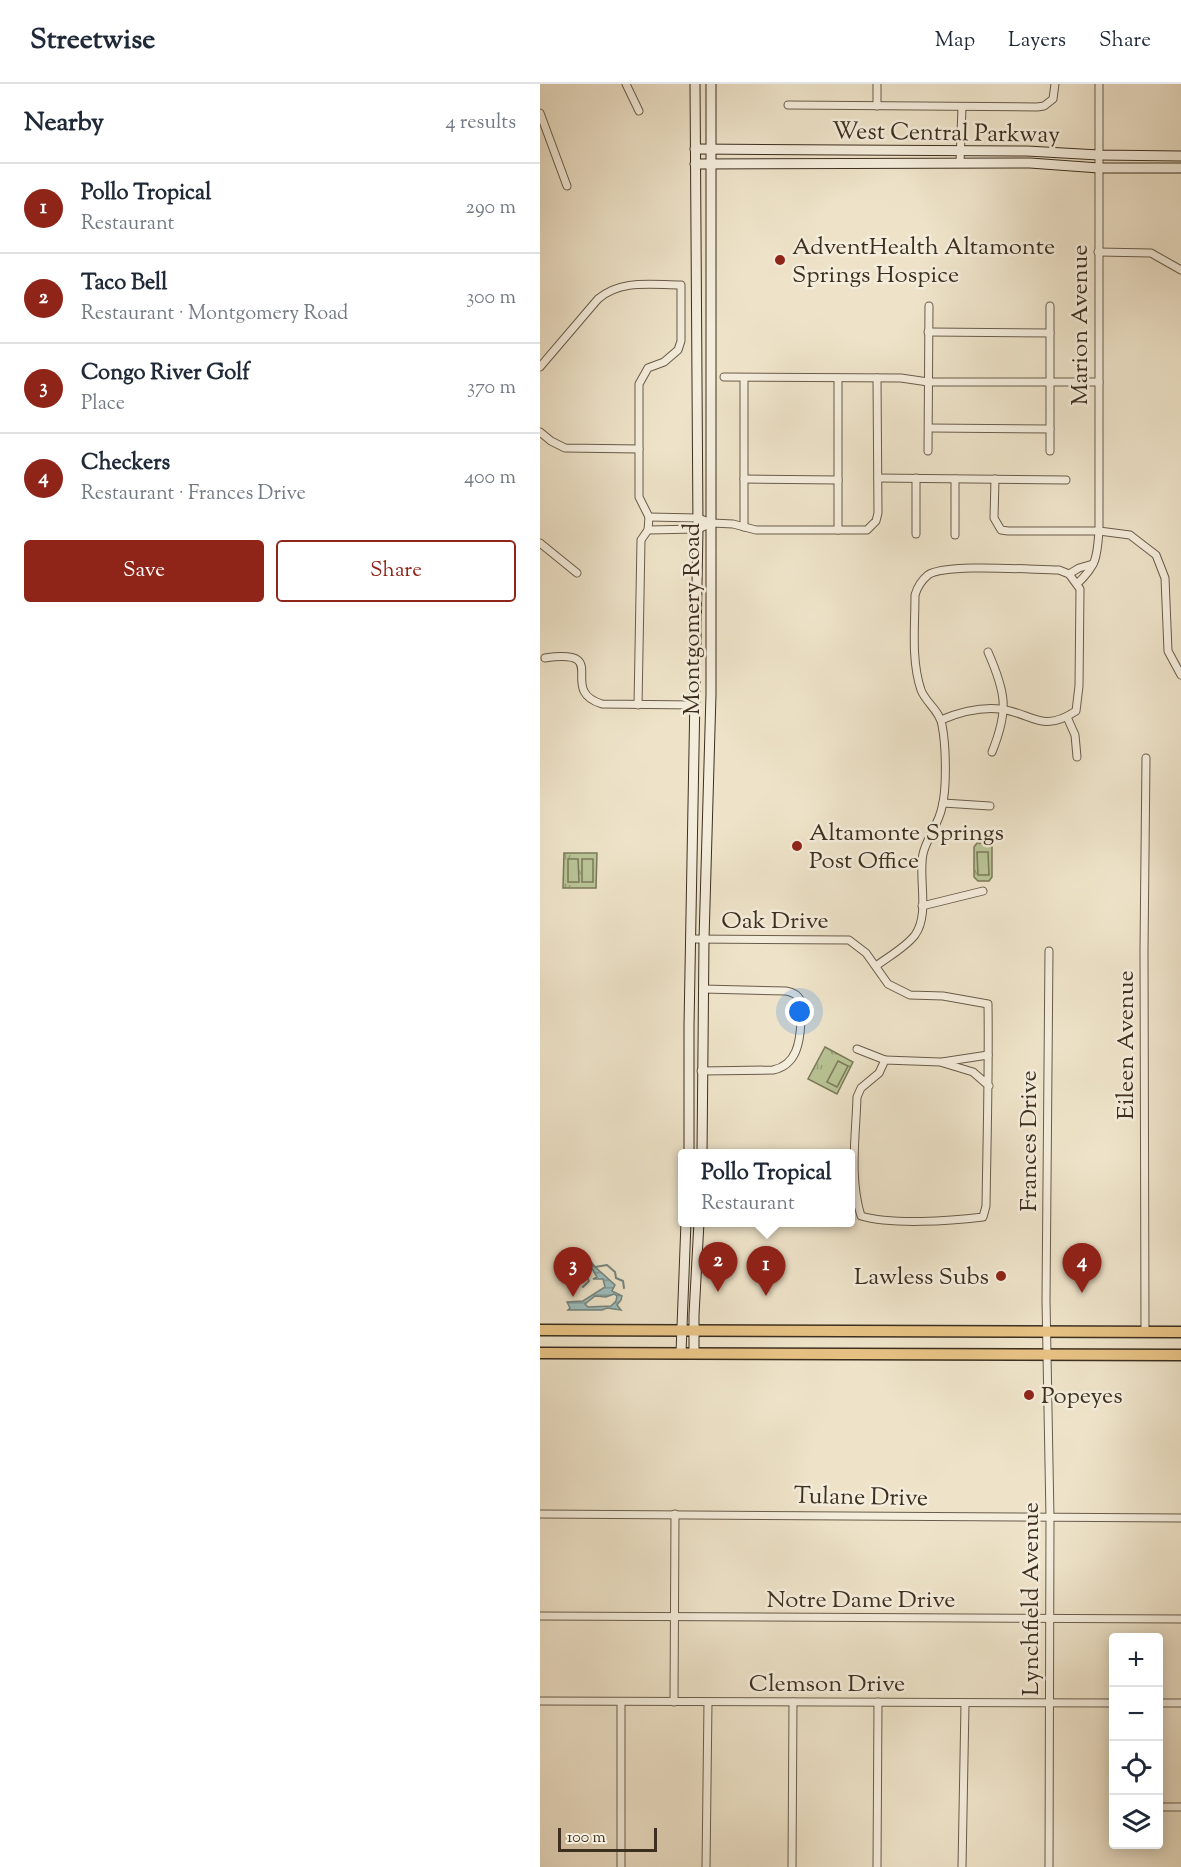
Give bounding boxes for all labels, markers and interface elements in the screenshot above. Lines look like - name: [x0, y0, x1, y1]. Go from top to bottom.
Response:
- text: Streetwise: [30, 21, 155, 61]
- text: Map: [935, 26, 975, 56]
- text: Layers: [1008, 26, 1066, 56]
- text: Share: [1099, 26, 1151, 56]
- text: Nearby: [24, 105, 104, 142]
- text: 4 results: [445, 109, 516, 138]
- street label: West Central Parkway: [832, 115, 1060, 153]
- text: Pollo Tropical: [81, 178, 211, 210]
- text: 1: [40, 194, 47, 223]
- text: 290 m: [466, 194, 516, 223]
- text: Restaurant: [81, 210, 174, 239]
- place label: AdventHealth Altamonte Springs Hospice: [792, 231, 1055, 293]
- street label: Marion Avenue: [1064, 244, 1098, 406]
- marker: AdventHealth Altamonte Springs Hospice: [773, 253, 787, 267]
- text: Taco Bell: [81, 268, 167, 300]
- text: 2: [39, 284, 48, 313]
- text: 300 m: [466, 284, 516, 313]
- text: Restaurant · Montgomery Road: [81, 300, 348, 329]
- text: Congo River Golf: [81, 358, 250, 390]
- text: 3: [39, 374, 48, 403]
- text: 370 m: [467, 374, 516, 403]
- text: Place: [81, 390, 125, 419]
- text: Checkers: [81, 448, 170, 480]
- text: 4: [38, 464, 49, 493]
- text: 400 m: [464, 464, 516, 493]
- text: Restaurant · Frances Drive: [81, 480, 306, 509]
- street label: Montgomery Road: [676, 522, 710, 715]
- button: Save: [24, 540, 264, 602]
- button: Share: [276, 540, 516, 602]
- place label: Altamonte Springs Post Office: [809, 817, 1004, 879]
- marker: Altamonte Springs Post Office: [790, 839, 804, 853]
- street label: Oak Drive: [721, 905, 829, 939]
- street label: Eileen Avenue: [1110, 970, 1144, 1120]
- your location: [785, 997, 814, 1026]
- street label: Frances Drive: [1013, 1070, 1047, 1212]
- popup: [678, 1149, 855, 1227]
- text: Pollo Tropical: [701, 1158, 832, 1190]
- text: Restaurant: [701, 1190, 795, 1219]
- pin: 2: [698, 1242, 738, 1292]
- pin: 4: [1062, 1244, 1102, 1293]
- pin: 1: [746, 1246, 786, 1296]
- pin: 3: [554, 1248, 592, 1297]
- place label: Lawless Subs: [854, 1261, 989, 1295]
- marker: Lawless Subs: [994, 1269, 1008, 1283]
- place label: Popeyes: [1041, 1380, 1123, 1414]
- marker: Popeyes: [1022, 1388, 1036, 1402]
- street label: Tulane Drive: [794, 1480, 928, 1516]
- street label: Lynchfield Avenue: [1015, 1502, 1049, 1696]
- street label: Notre Dame Drive: [766, 1584, 956, 1618]
- map controls: [1109, 1633, 1163, 1849]
- button: +: [1109, 1633, 1163, 1687]
- street label: Clemson Drive: [749, 1668, 905, 1702]
- button: −: [1109, 1687, 1163, 1741]
- button: locate: [1109, 1741, 1163, 1795]
- button: layers: [1109, 1795, 1163, 1849]
- scale bar: [558, 1825, 657, 1852]
- text: 100 m: [567, 1827, 606, 1850]

